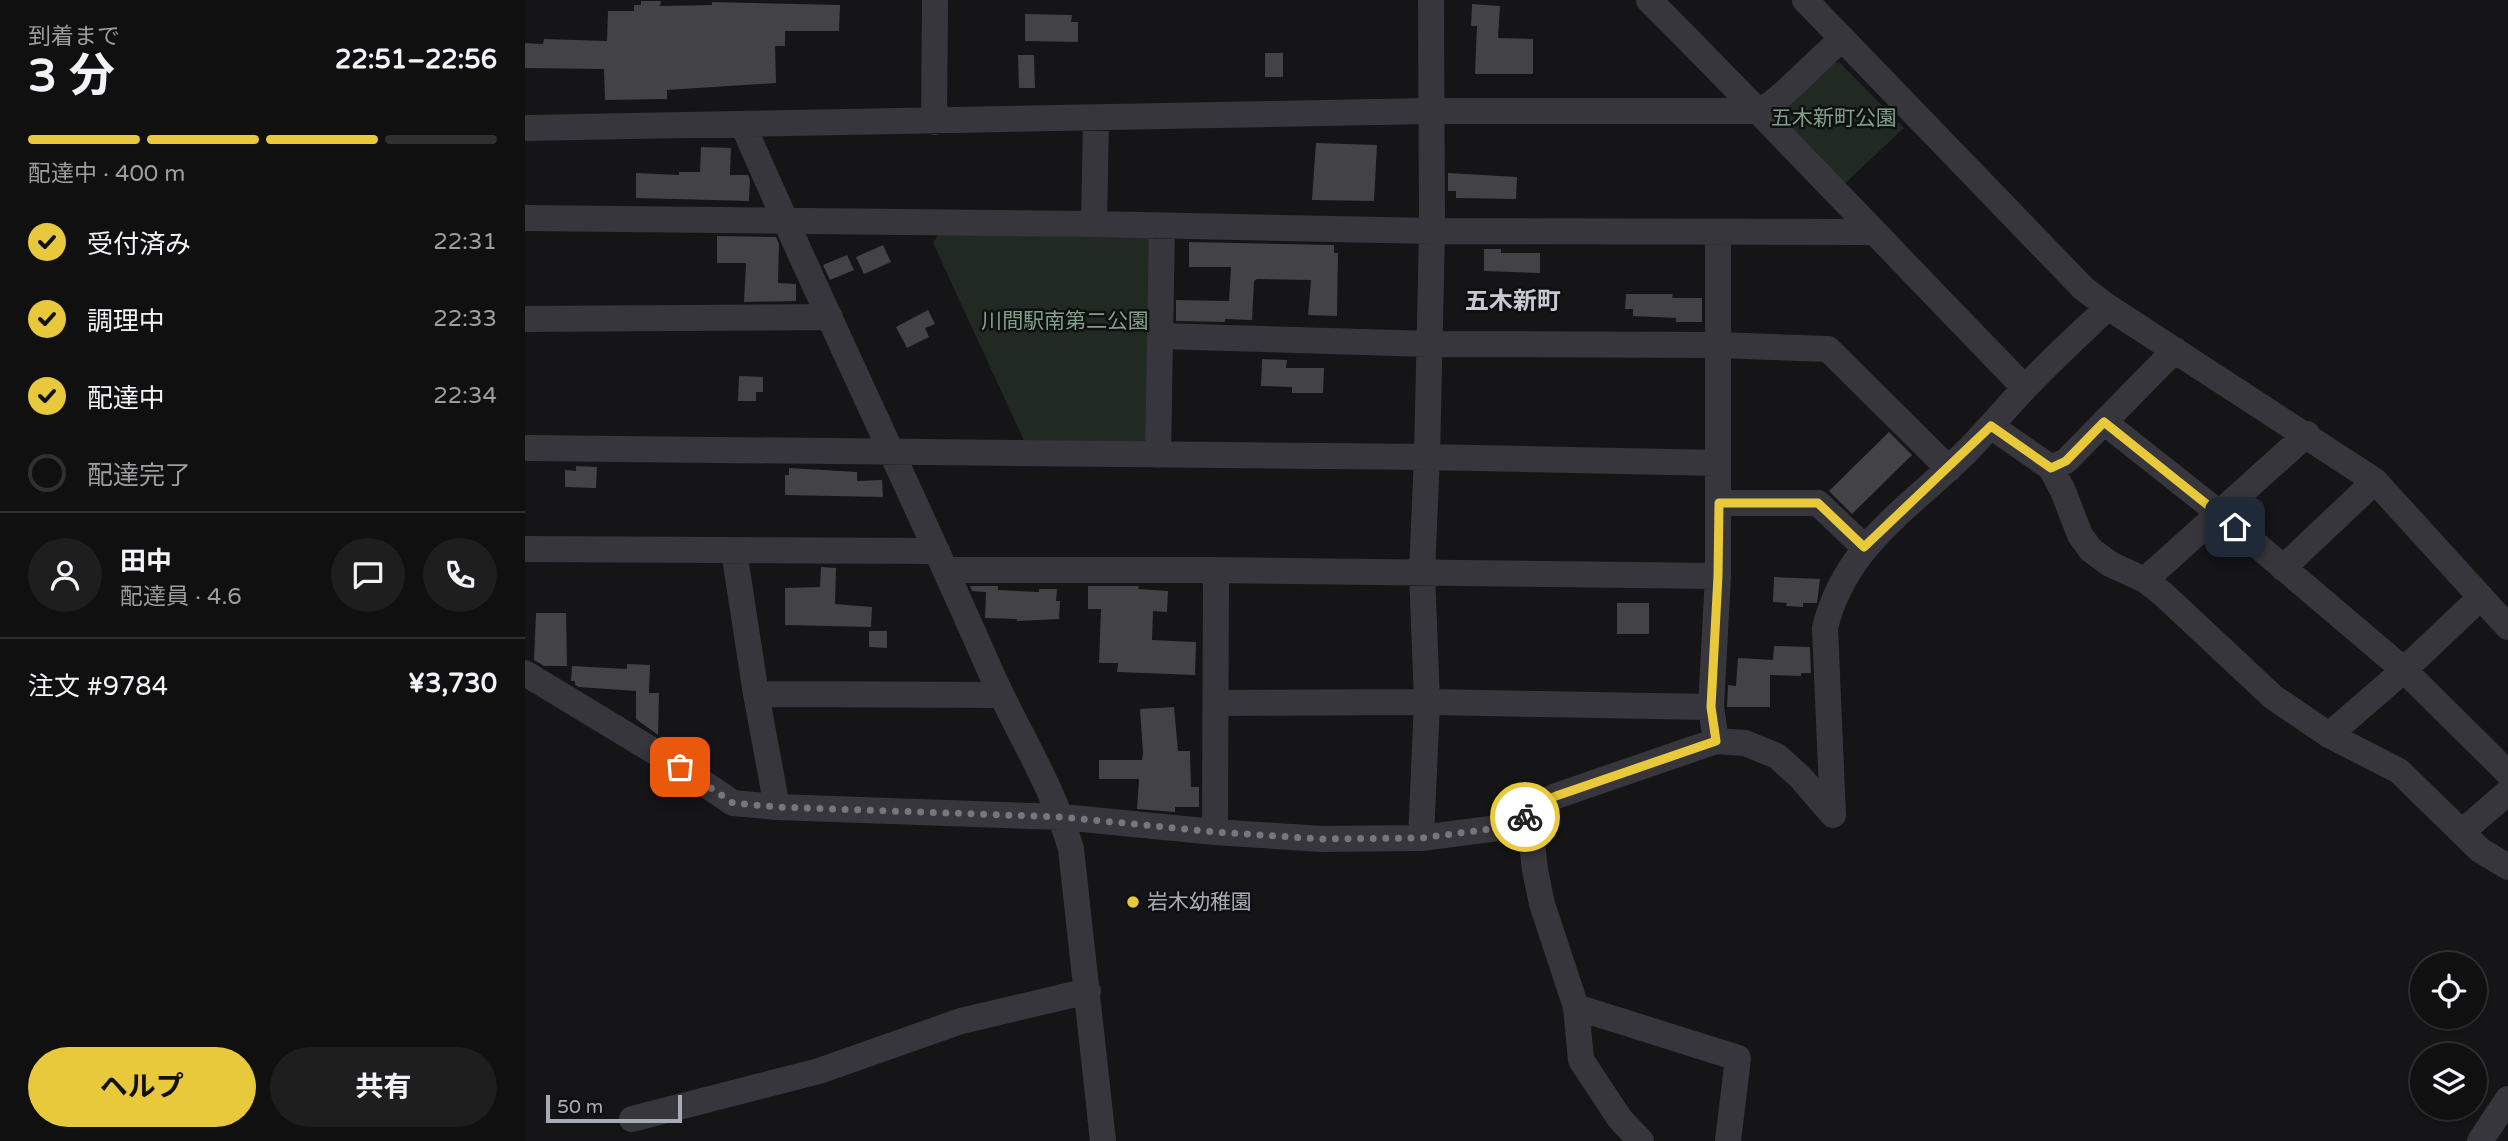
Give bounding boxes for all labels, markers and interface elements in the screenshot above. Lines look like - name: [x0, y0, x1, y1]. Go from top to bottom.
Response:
- text: 到着まで: [28, 23, 120, 51]
- text: 22:51–22:56: [335, 44, 497, 75]
- text: 3 分: [28, 49, 115, 104]
- park label: 五木新町公園: [1771, 106, 1897, 131]
- text: 配達中 · 400 m: [28, 160, 185, 188]
- icon: check: [28, 223, 66, 261]
- text: 22:31: [433, 228, 497, 256]
- text: 受付済み: [87, 229, 191, 260]
- district label: 五木新町: [1465, 287, 1561, 316]
- icon: check: [28, 300, 66, 338]
- text: 22:33: [433, 305, 497, 333]
- text: 調理中: [87, 306, 165, 337]
- park label: 川間駅南第二公園: [981, 309, 1149, 334]
- icon: check: [28, 377, 66, 415]
- text: 22:34: [433, 382, 497, 410]
- text: 配達中: [87, 383, 165, 414]
- text: 配達完了: [87, 460, 191, 491]
- pin: [2205, 497, 2265, 557]
- icon: home: [2216, 508, 2254, 546]
- button: person: [28, 538, 102, 612]
- button: chat: [331, 538, 405, 612]
- button: phone: [423, 538, 497, 612]
- text: 田中: [120, 546, 172, 577]
- text: 配達員 · 4.6: [120, 583, 242, 611]
- text: ¥3,730: [408, 668, 497, 699]
- text: 注文 #9784: [28, 671, 168, 702]
- pin: [650, 737, 710, 797]
- icon: bag: [661, 748, 699, 786]
- courier: [1490, 782, 1560, 852]
- icon: bike: [1506, 798, 1544, 836]
- place label: 岩木幼稚園: [1147, 890, 1252, 915]
- marker: 岩木幼稚園: [1125, 894, 1141, 910]
- map controls: [2410, 952, 2487, 1120]
- button: locate: [2410, 952, 2487, 1029]
- button: layers: [2410, 1043, 2487, 1120]
- button: ヘルプ: [28, 1047, 256, 1127]
- button: 共有: [270, 1047, 497, 1127]
- scale bar: [546, 1092, 683, 1124]
- text: 50 m: [557, 1096, 603, 1118]

